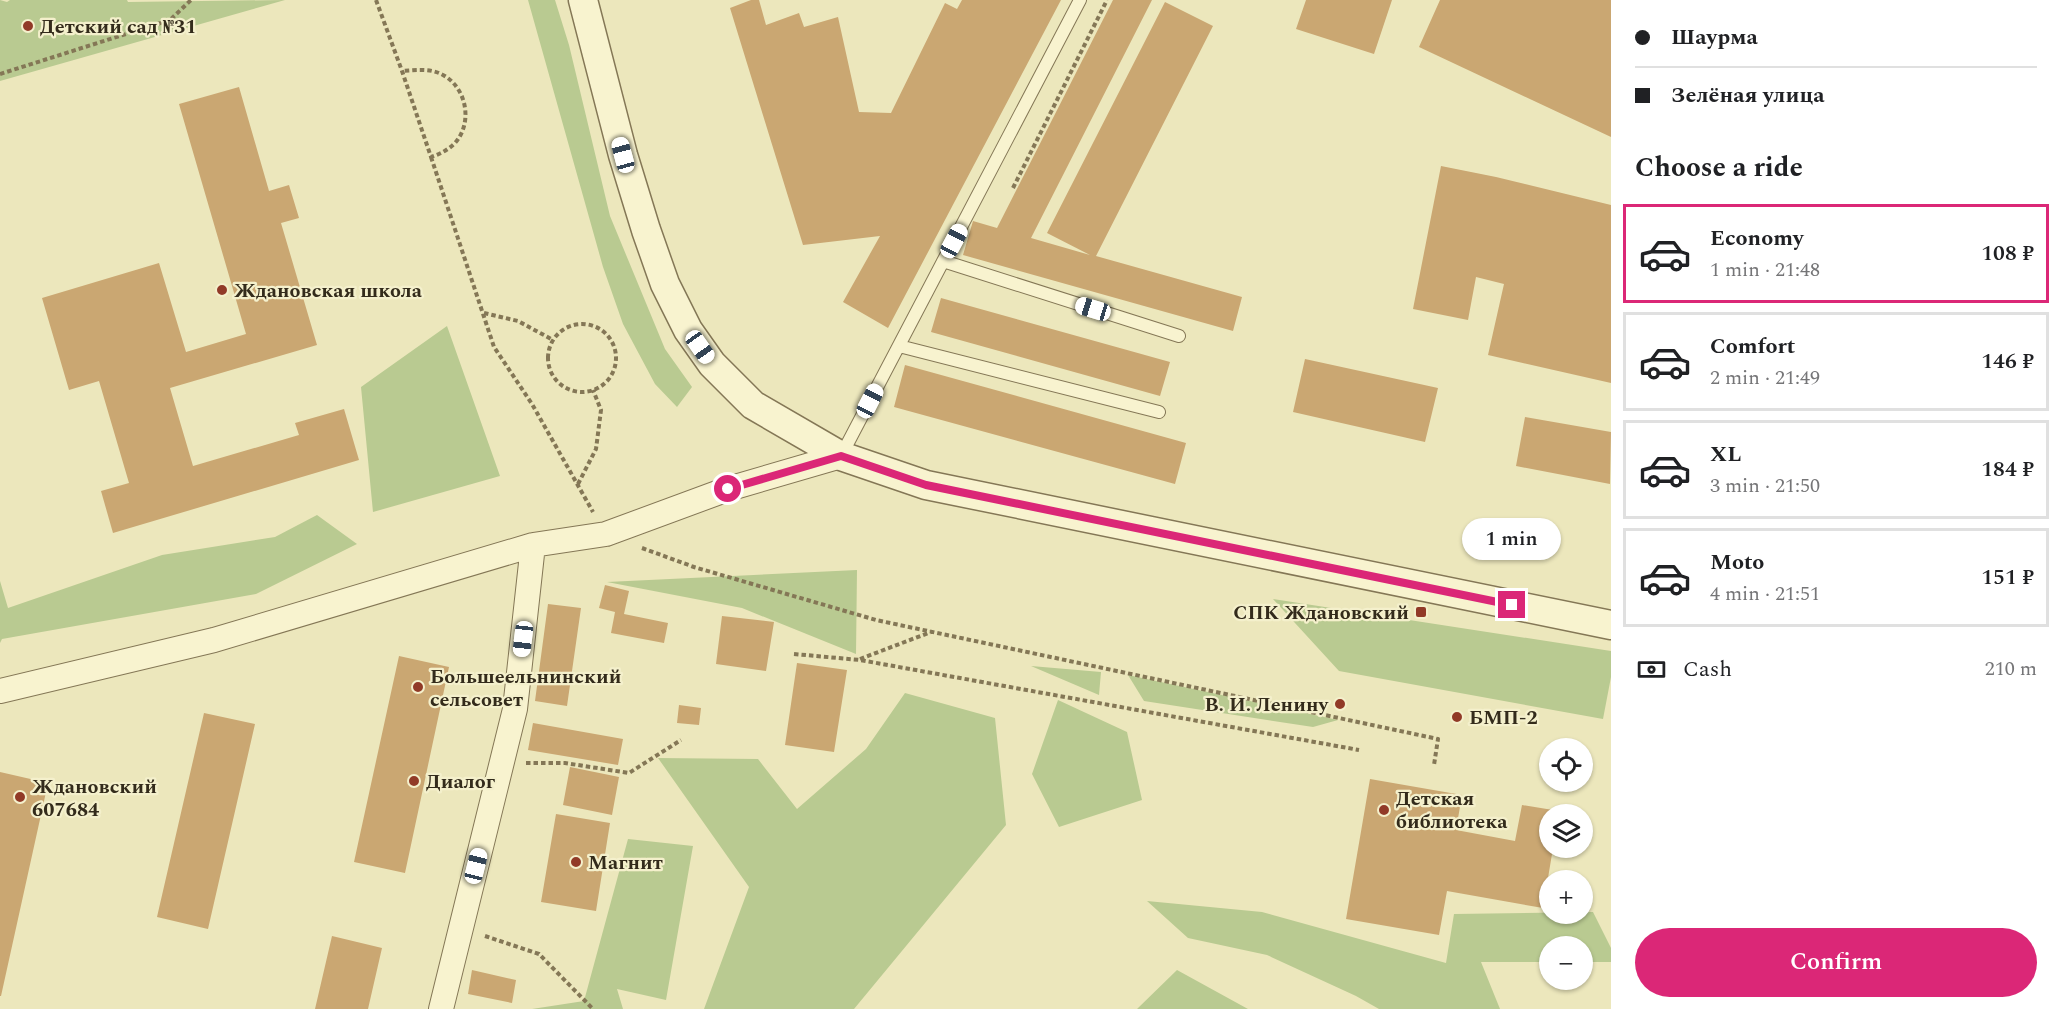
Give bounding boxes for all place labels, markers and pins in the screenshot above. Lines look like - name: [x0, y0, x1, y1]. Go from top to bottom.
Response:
- place label: Детский сад №31: [40, 12, 196, 42]
- marker: Детский сад №31: [21, 19, 35, 33]
- place label: Ждановская школа: [234, 276, 423, 306]
- marker: Ждановская школа: [215, 283, 229, 297]
- place label: СПК Ждановский: [1233, 598, 1409, 628]
- marker: СПК Ждановский: [1414, 605, 1428, 619]
- place label: Большеельнинский сельсовет: [430, 662, 622, 715]
- marker: Большеельнинский сельсовет: [411, 680, 425, 694]
- place label: В. И. Ленину: [1205, 690, 1329, 720]
- marker: В. И. Ленину: [1333, 697, 1347, 711]
- place label: БМП-2: [1469, 703, 1538, 733]
- marker: БМП-2: [1450, 710, 1464, 724]
- place label: Диалог: [426, 767, 495, 797]
- place label: Ждановский 607684: [32, 772, 157, 825]
- marker: Диалог: [407, 774, 421, 788]
- place label: Детская библиотека: [1396, 784, 1508, 837]
- marker: Ждановский 607684: [13, 790, 27, 804]
- marker: Детская библиотека: [1377, 803, 1391, 817]
- place label: Магнит: [588, 848, 663, 878]
- marker: Магнит: [569, 855, 583, 869]

